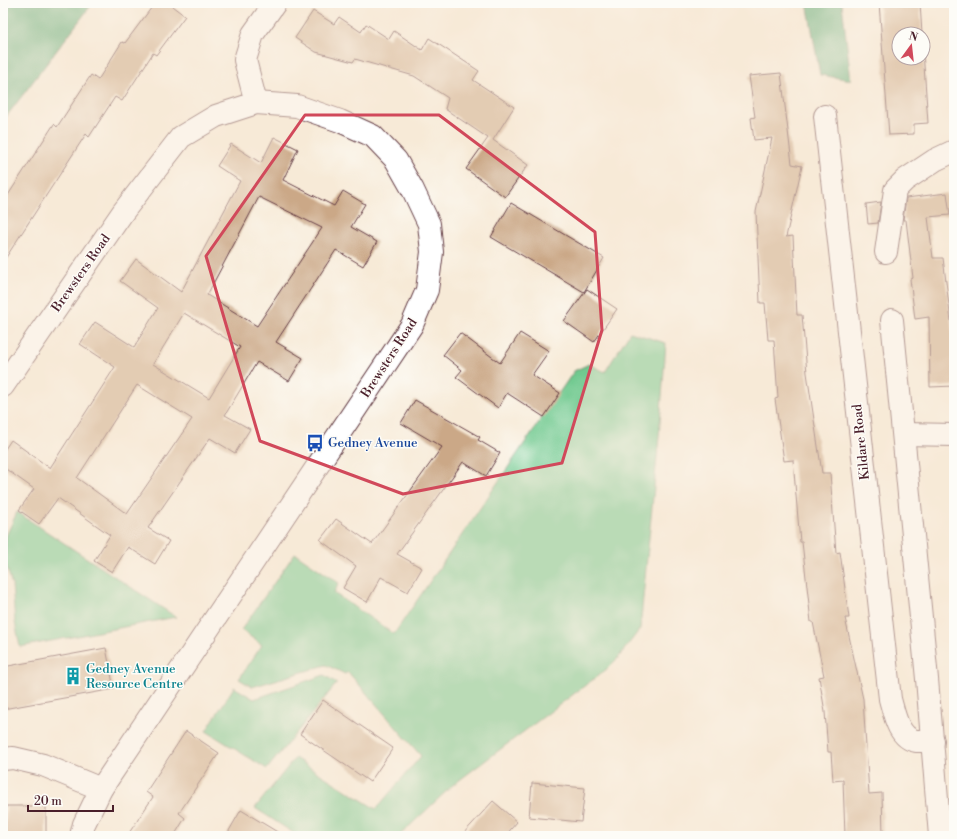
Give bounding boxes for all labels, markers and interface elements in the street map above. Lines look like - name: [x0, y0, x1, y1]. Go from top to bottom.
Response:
- north arrow: [891, 26, 931, 66]
- text: N: [907, 29, 920, 45]
- street label: Brewsters Road: [48, 230, 114, 316]
- street label: Brewsters Road: [357, 315, 421, 401]
- street label: Kildare Road: [849, 403, 873, 481]
- bus stop icon: Gedney Avenue: [305, 433, 325, 453]
- place label: Gedney Avenue: [328, 435, 418, 451]
- place label: Gedney Avenue Resource Centre: [86, 661, 183, 692]
- building icon: Gedney Avenue Resource Centre: [63, 666, 83, 686]
- scale bar: [28, 787, 113, 813]
- text: 20 m: [34, 794, 62, 809]

